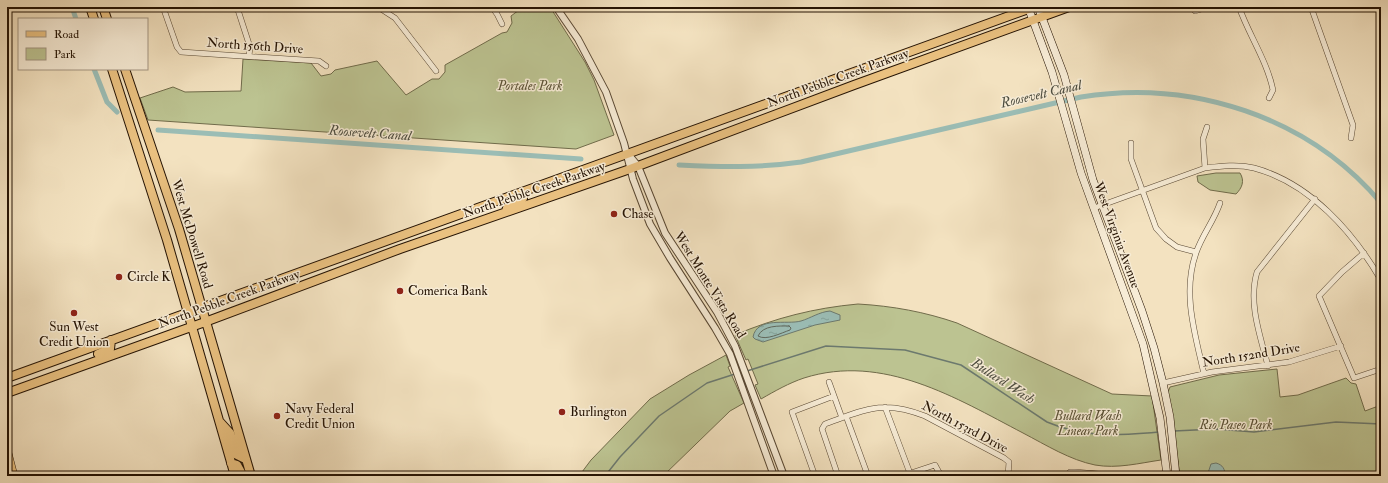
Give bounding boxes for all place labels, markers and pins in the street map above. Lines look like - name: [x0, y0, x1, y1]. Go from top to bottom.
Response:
- place label: Chase: [622, 206, 654, 222]
- marker: Chase: [609, 209, 619, 219]
- place label: Circle K: [127, 269, 171, 285]
- marker: Circle K: [114, 272, 124, 282]
- place label: Comerica Bank: [408, 283, 488, 299]
- marker: Comerica Bank: [395, 286, 405, 296]
- marker: Sun West Credit Union: [69, 308, 79, 318]
- place label: Sun West Credit Union: [39, 319, 109, 350]
- place label: Navy Federal Credit Union: [285, 401, 355, 432]
- place label: Burlington: [570, 404, 627, 420]
- marker: Burlington: [557, 407, 567, 417]
- marker: Navy Federal Credit Union: [272, 411, 282, 421]

